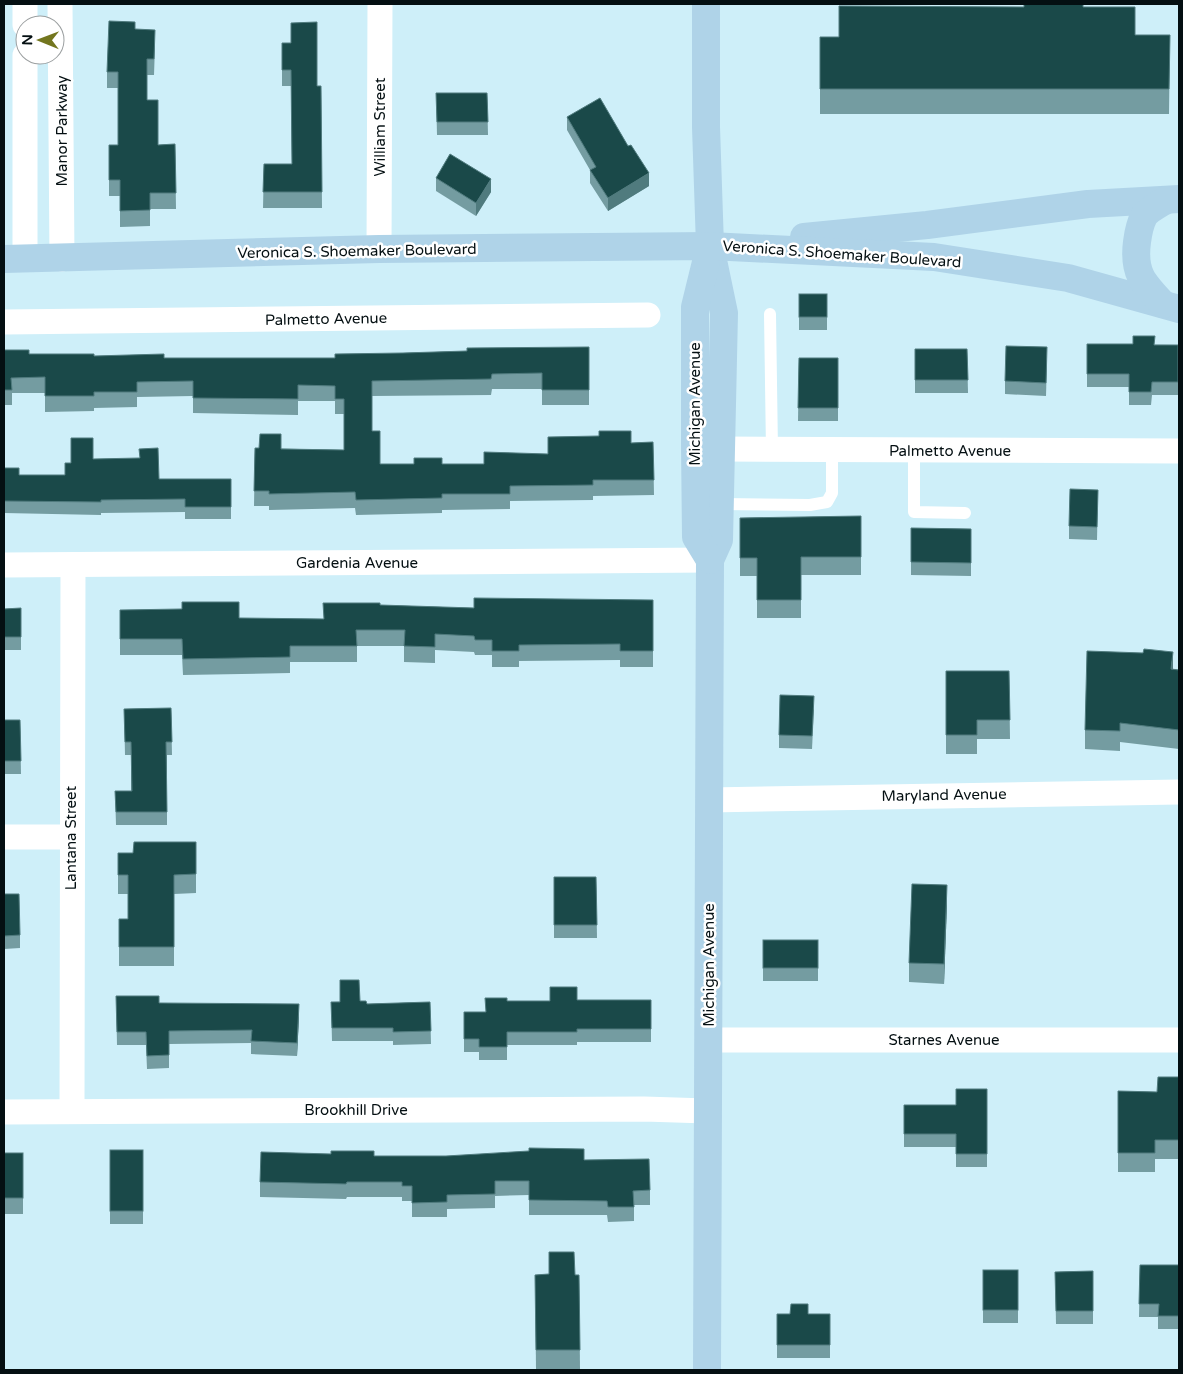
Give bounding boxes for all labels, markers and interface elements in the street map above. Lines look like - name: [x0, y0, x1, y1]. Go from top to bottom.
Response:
- north arrow: [15, 15, 65, 65]
- text: N: [19, 34, 36, 46]
- street label: Manor Parkway: [53, 75, 71, 187]
- street label: William Street: [371, 77, 389, 176]
- street label: Veronica S. Shoemaker Boulevard: [722, 237, 962, 271]
- street label: Veronica S. Shoemaker Boulevard: [237, 240, 477, 262]
- street label: Palmetto Avenue: [265, 309, 387, 329]
- street label: Michigan Avenue: [686, 342, 704, 466]
- street label: Palmetto Avenue: [889, 442, 1011, 460]
- street label: Gardenia Avenue: [296, 554, 418, 572]
- street label: Lantana Street: [62, 785, 80, 890]
- street label: Maryland Avenue: [881, 785, 1007, 805]
- street label: Michigan Avenue: [700, 903, 718, 1027]
- street label: Starnes Avenue: [888, 1031, 1000, 1049]
- street label: Brookhill Drive: [304, 1101, 408, 1119]

